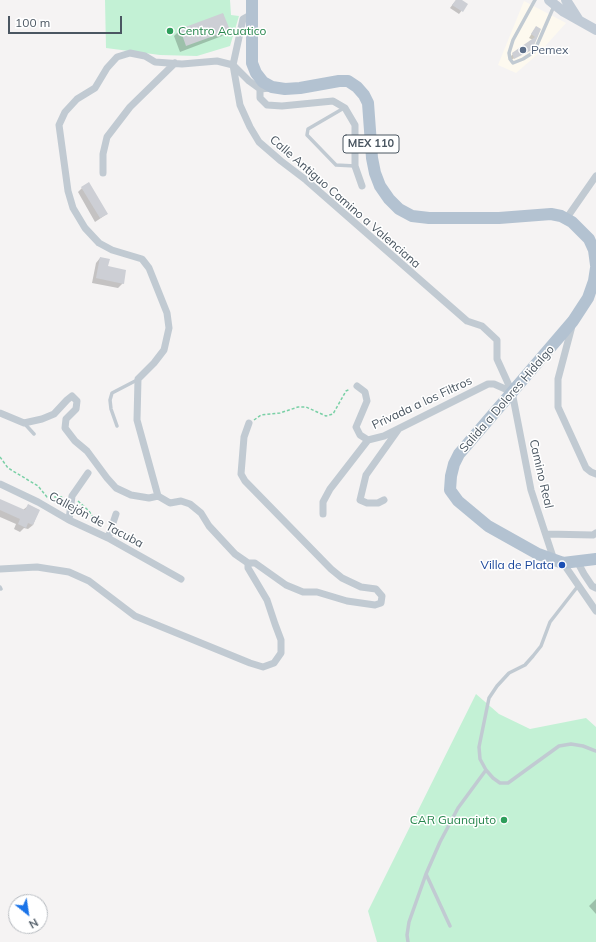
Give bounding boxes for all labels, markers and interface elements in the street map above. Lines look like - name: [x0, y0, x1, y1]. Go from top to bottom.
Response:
- scale bar: [10, 8, 124, 34]
- text: 100 m: [15, 15, 50, 30]
- place label: Centro Acuatico: [178, 24, 266, 38]
- marker: Centro Acuatico: [165, 26, 175, 36]
- place label: Pemex: [531, 43, 569, 57]
- marker: Pemex: [518, 45, 528, 55]
- street label: Calle Antiguo Camino a Valenciana: [267, 133, 423, 271]
- road number: MEX 110: [343, 135, 399, 153]
- street label: Salida a Dolores Hidalgo: [457, 343, 557, 455]
- street label: Privada a los Filtros: [370, 373, 474, 433]
- street label: Camino Real: [526, 438, 556, 510]
- street label: Callejón de Tacuba: [46, 489, 146, 551]
- place label: Villa de Plata: [481, 558, 554, 572]
- marker: Villa de Plata: [557, 560, 567, 570]
- place label: CAR Guanajuto: [410, 813, 496, 827]
- marker: CAR Guanajuto: [499, 815, 509, 825]
- north arrow: [8, 894, 48, 934]
- text: N: [26, 915, 41, 932]

